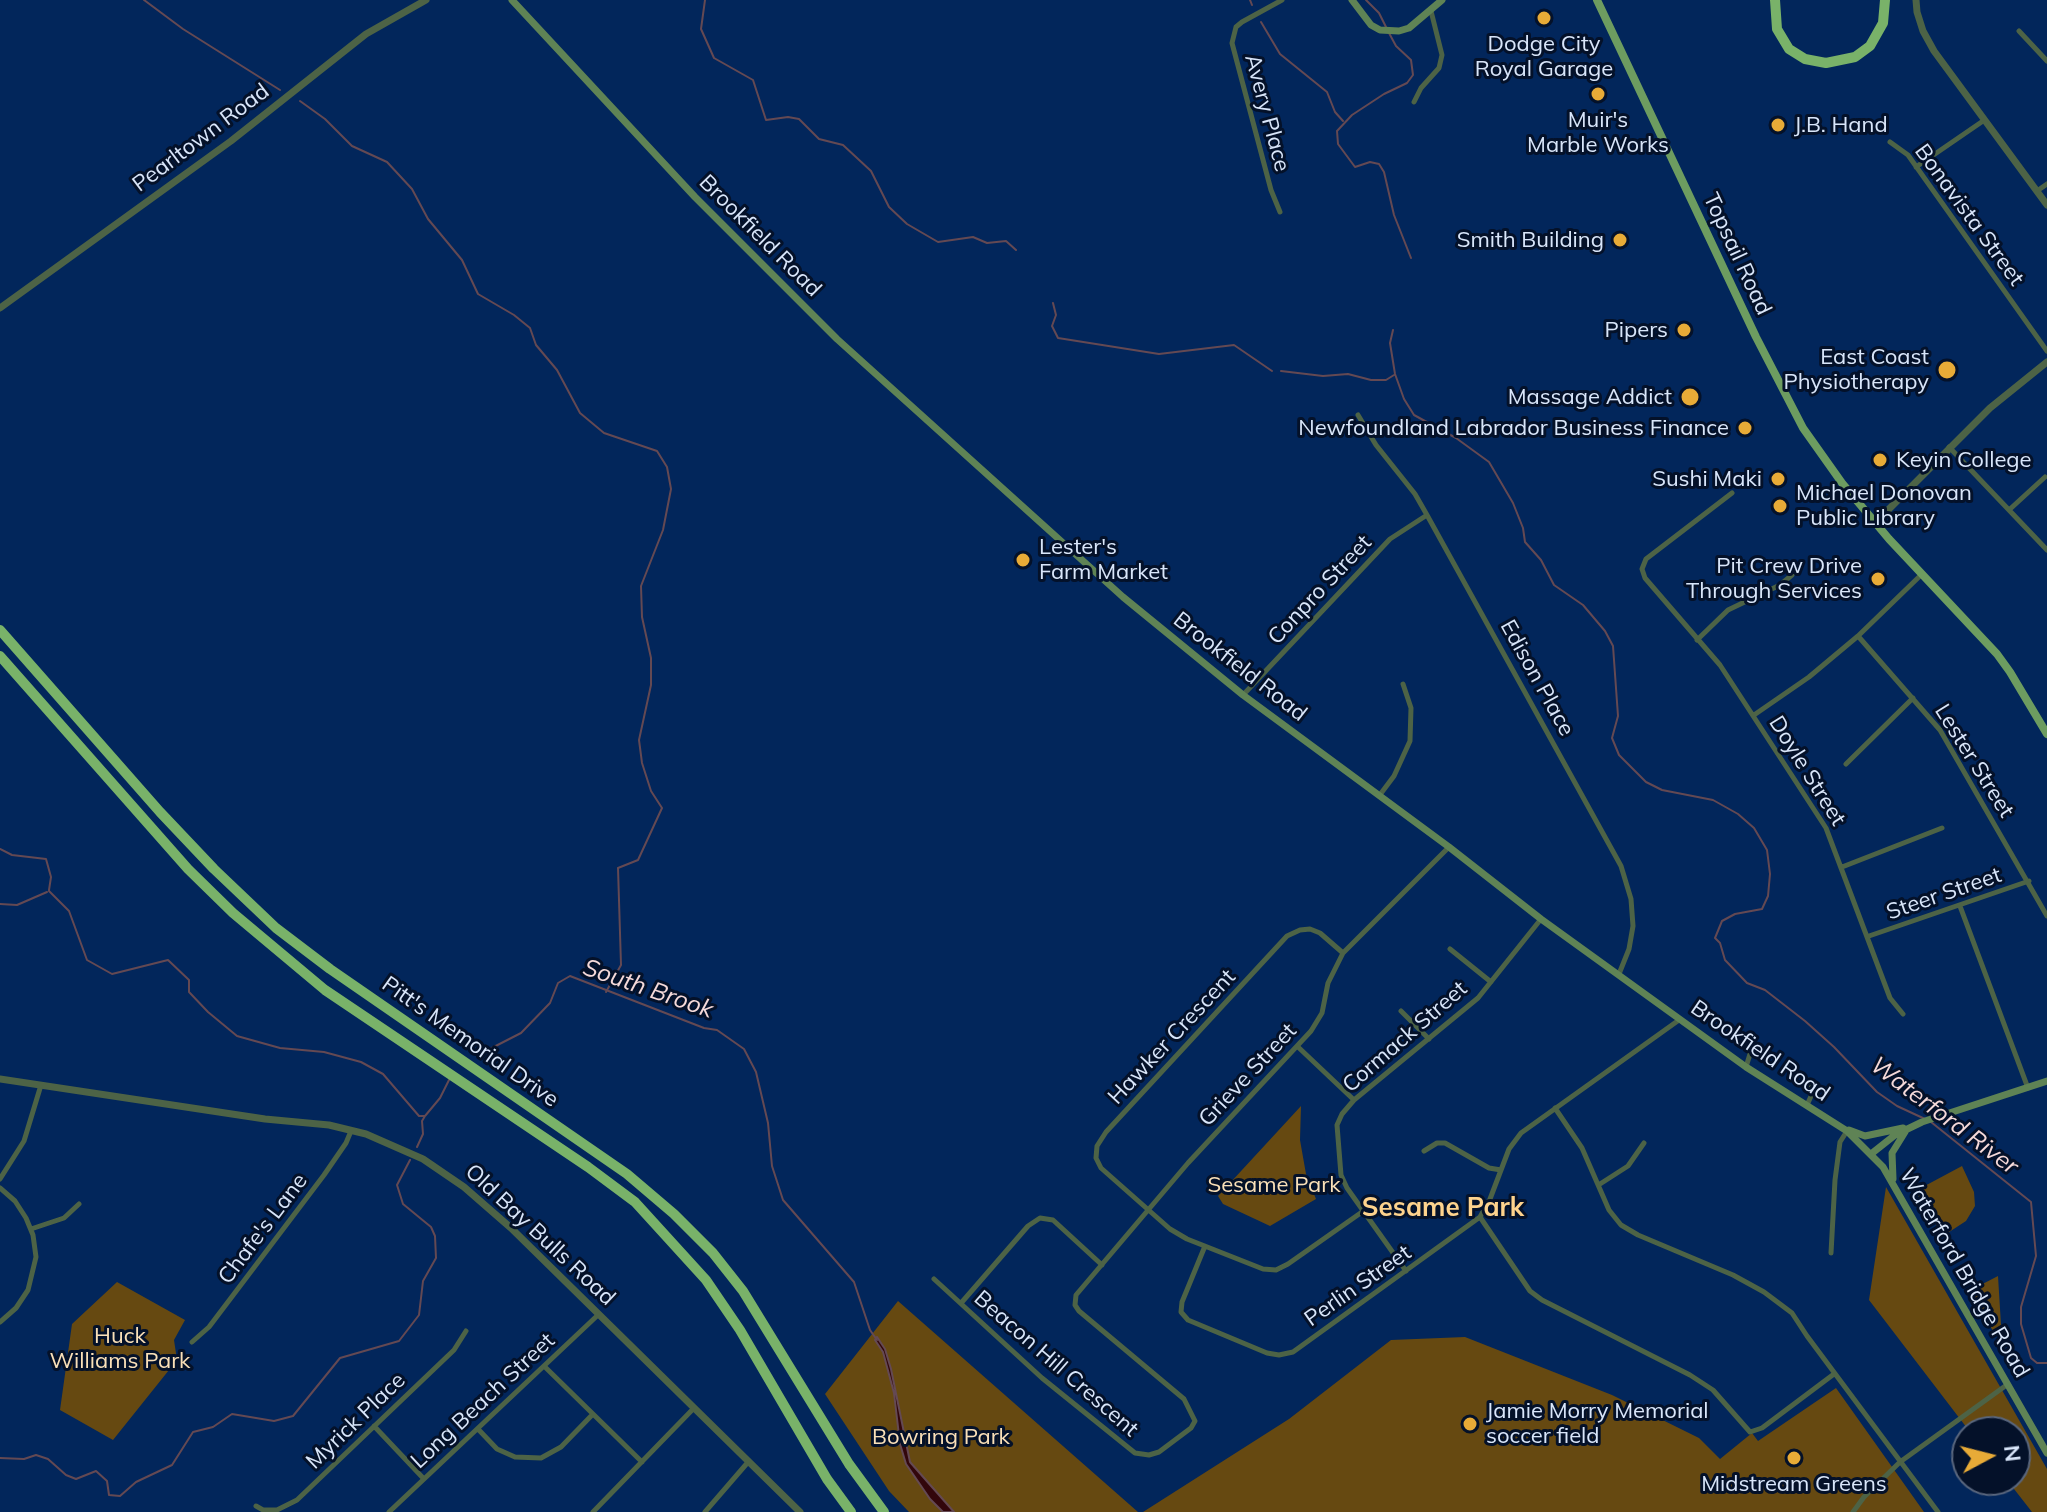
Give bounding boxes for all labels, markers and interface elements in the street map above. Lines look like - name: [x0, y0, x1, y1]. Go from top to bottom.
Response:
- marker: Dodge City Royal Garage: [1535, 9, 1553, 27]
- place label: Dodge City Royal Garage: [1475, 31, 1613, 82]
- street label: Avery Place: [1239, 51, 1295, 175]
- street label: Pearltown Road: [128, 78, 274, 198]
- marker: Muir's Marble Works: [1589, 85, 1607, 103]
- place label: Muir's Marble Works: [1527, 107, 1669, 158]
- place label: J.B. Hand: [1794, 112, 1888, 138]
- marker: J.B. Hand: [1769, 116, 1787, 134]
- street label: Bonavista Street: [1909, 139, 2029, 291]
- street label: Brookfield Road: [693, 169, 827, 303]
- street label: Topsail Road: [1697, 189, 1777, 319]
- place label: Smith Building: [1457, 227, 1604, 253]
- marker: Smith Building: [1611, 231, 1629, 249]
- place label: Pipers: [1604, 317, 1668, 343]
- marker: Pipers: [1675, 321, 1693, 339]
- place label: East Coast Physiotherapy: [1783, 344, 1929, 396]
- marker: East Coast Physiotherapy: [1936, 359, 1958, 381]
- place label: Massage Addict: [1508, 384, 1672, 410]
- marker: Massage Addict: [1679, 386, 1701, 408]
- place label: Newfoundland Labrador Business Finance: [1298, 415, 1729, 441]
- marker: Newfoundland Labrador Business Finance: [1736, 419, 1754, 437]
- place label: Keyin College: [1896, 447, 2032, 473]
- marker: Keyin College: [1871, 451, 1889, 469]
- place label: Sushi Maki: [1652, 466, 1762, 492]
- marker: Sushi Maki: [1769, 470, 1787, 488]
- place label: Michael Donovan Public Library: [1796, 480, 1972, 532]
- marker: Michael Donovan Public Library: [1771, 497, 1789, 515]
- street label: Conpro Street: [1263, 530, 1377, 650]
- place label: Lester's Farm Market: [1039, 534, 1168, 586]
- marker: Lester's Farm Market: [1014, 551, 1032, 569]
- place label: Pit Crew Drive Through Services: [1686, 553, 1862, 604]
- marker: Pit Crew Drive Through Services: [1869, 570, 1887, 588]
- street label: Brookfield Road: [1168, 607, 1312, 727]
- street label: Edison Place: [1494, 615, 1580, 741]
- street label: Lester Street: [1929, 699, 2019, 823]
- street label: Doyle Street: [1763, 711, 1851, 831]
- street label: Steer Street: [1883, 862, 2005, 926]
- water label: South Brook: [579, 953, 717, 1025]
- street label: Hawker Crescent: [1103, 964, 1241, 1110]
- street label: Pitt's Memorial Drive: [377, 971, 563, 1113]
- street label: Cormack Street: [1337, 976, 1473, 1098]
- street label: Brookfield Road: [1685, 995, 1835, 1107]
- street label: Grieve Street: [1194, 1018, 1302, 1132]
- water label: Waterford River: [1864, 1051, 2024, 1181]
- street label: Old Bay Bulls Road: [460, 1159, 620, 1311]
- street label: Waterford Bridge Road: [1893, 1164, 2035, 1382]
- street label: Chafe's Lane: [213, 1168, 313, 1290]
- park label: Sesame Park: [1207, 1172, 1341, 1198]
- district label: Sesame Park: [1362, 1192, 1524, 1224]
- street label: Perlin Street: [1300, 1240, 1416, 1332]
- street label: Beacon Hill Crescent: [968, 1285, 1144, 1443]
- park label: Huck Williams Park: [50, 1323, 190, 1374]
- street label: Long Beach Street: [406, 1328, 560, 1474]
- street label: Myrick Place: [301, 1367, 411, 1475]
- place label: Jamie Morry Memorial soccer field: [1486, 1398, 1709, 1450]
- marker: Jamie Morry Memorial soccer field: [1461, 1415, 1479, 1433]
- north arrow: [1951, 1416, 2031, 1496]
- park label: Bowring Park: [872, 1424, 1010, 1450]
- text: N: [1998, 1443, 2028, 1463]
- marker: Midstream Greens: [1785, 1449, 1803, 1467]
- place label: Midstream Greens: [1701, 1471, 1887, 1497]

